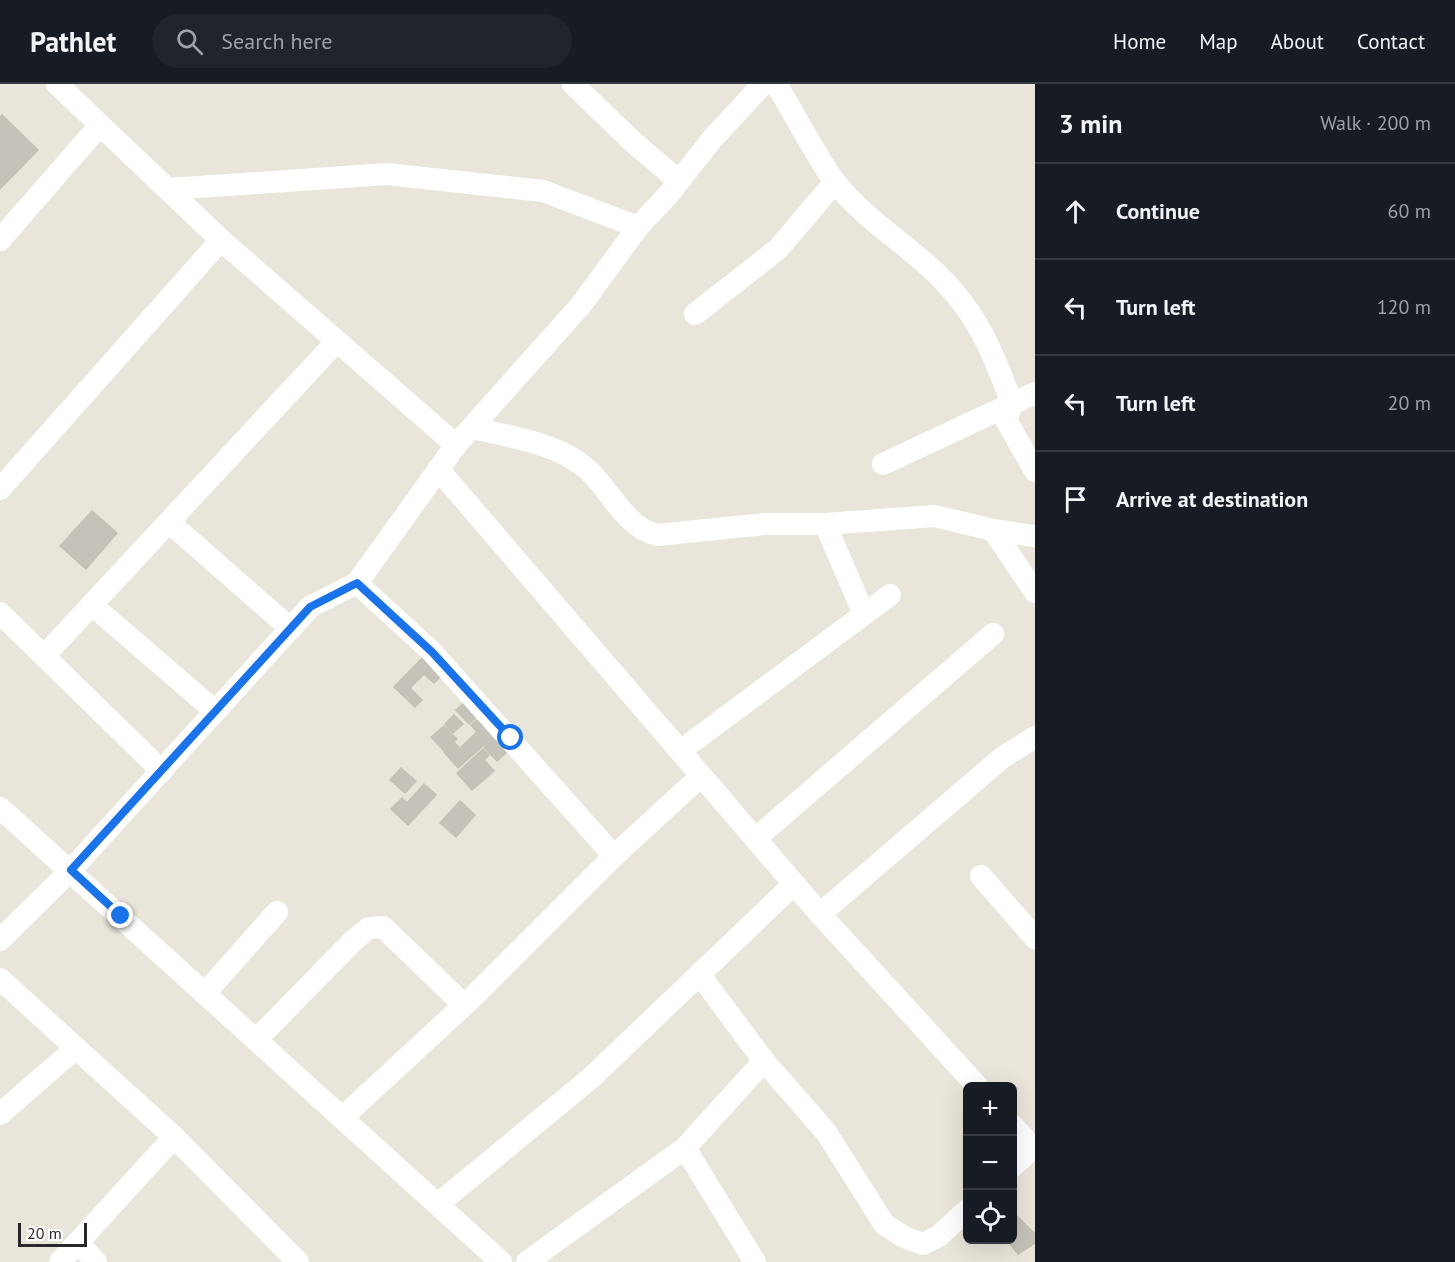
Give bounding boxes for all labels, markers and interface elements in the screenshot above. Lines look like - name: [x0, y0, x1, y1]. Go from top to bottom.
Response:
- search box: [152, 14, 572, 68]
- text: Pathlet: [30, 23, 116, 60]
- icon: search: [173, 25, 206, 58]
- text: Search here: [221, 27, 332, 55]
- text: Home: [1113, 28, 1166, 55]
- text: Map: [1199, 28, 1238, 55]
- text: About: [1271, 28, 1324, 55]
- text: Contact: [1357, 28, 1425, 55]
- text: 3 min: [1059, 107, 1122, 140]
- text: Walk · 200 m: [1320, 110, 1431, 136]
- icon: ahead: [1059, 195, 1092, 228]
- text: Continue: [1116, 197, 1200, 225]
- text: 60 m: [1388, 198, 1431, 224]
- icon: left: [1059, 291, 1092, 324]
- text: Turn left: [1116, 293, 1196, 321]
- text: 120 m: [1377, 294, 1431, 320]
- icon: left: [1059, 387, 1092, 420]
- text: Turn left: [1116, 389, 1196, 417]
- text: 20 m: [1388, 390, 1431, 416]
- icon: arrive: [1059, 483, 1092, 516]
- text: Arrive at destination: [1116, 485, 1308, 513]
- route start: [497, 724, 523, 750]
- route end: [107, 902, 133, 928]
- map controls: [963, 1082, 1017, 1244]
- button: +: [963, 1082, 1017, 1136]
- button: −: [963, 1136, 1017, 1190]
- button: locate: [963, 1190, 1017, 1244]
- scale bar: [18, 1220, 87, 1248]
- text: 20 m: [27, 1223, 62, 1243]

